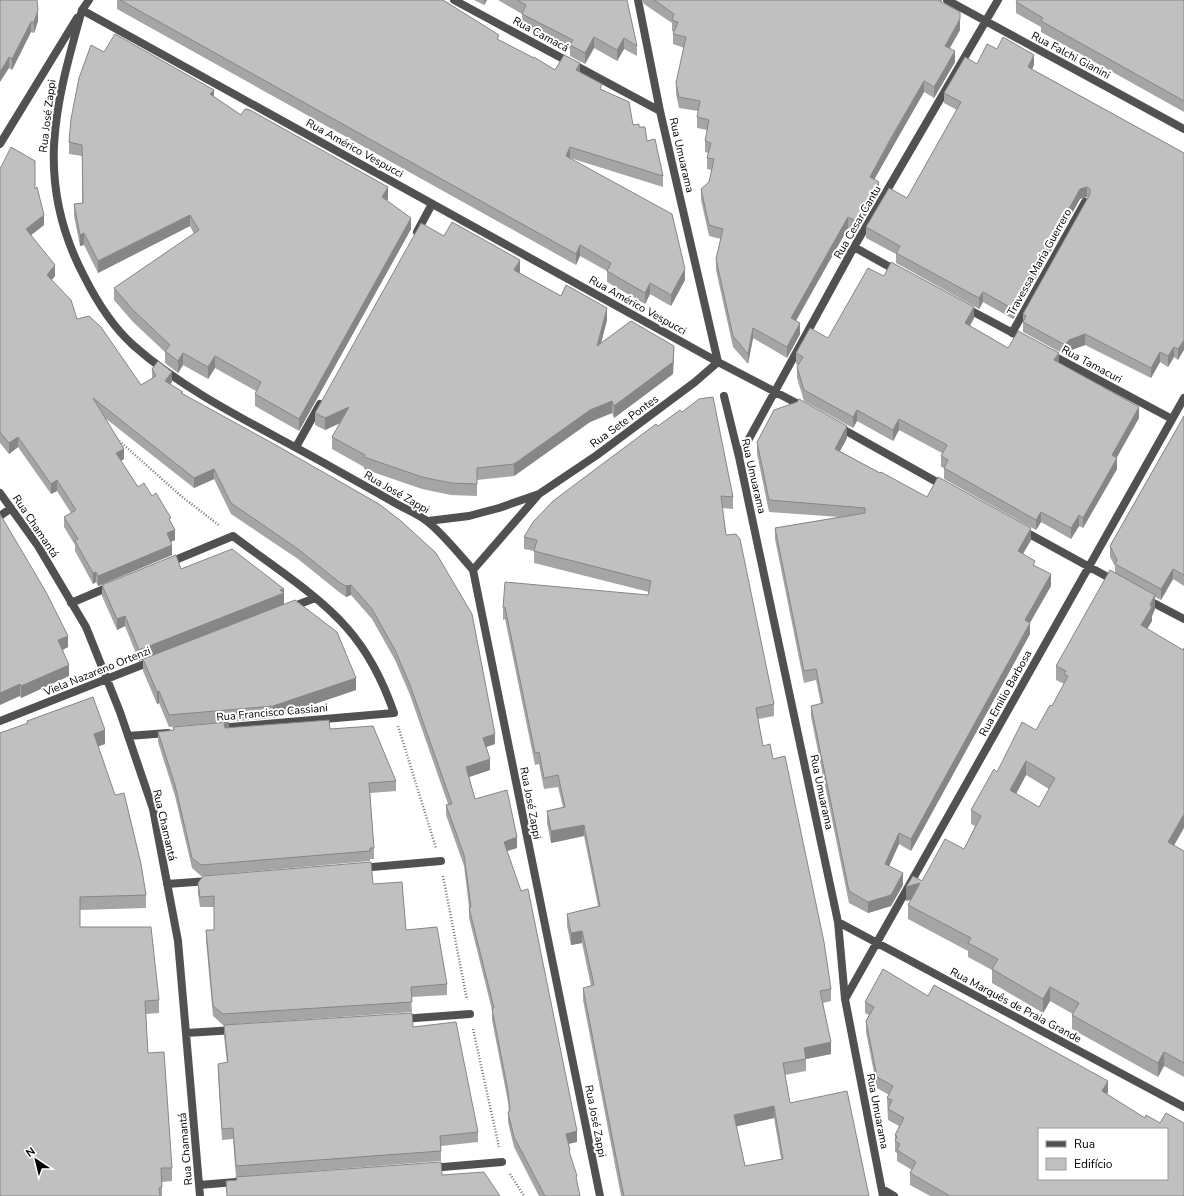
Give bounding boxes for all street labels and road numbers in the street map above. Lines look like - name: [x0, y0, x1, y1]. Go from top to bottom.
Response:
- street label: Rua Camacá: [510, 13, 572, 56]
- street label: Rua Falchi Gianini: [1029, 28, 1113, 83]
- street label: Rua José Zappi: [36, 79, 59, 153]
- street label: Rua Américo Vespucci: [303, 115, 406, 181]
- street label: Rua Umuarama: [666, 116, 697, 194]
- street label: Rua Cesar Cantu: [830, 183, 884, 262]
- street label: Travessa Maria Guerrero: [1004, 206, 1075, 318]
- street label: Rua Américo Vespucci: [586, 272, 689, 338]
- street label: Rua Tamacuri: [1059, 342, 1125, 387]
- street label: Rua Sete Pontes: [587, 391, 662, 451]
- street label: Rua Umuarama: [738, 437, 769, 515]
- street label: Rua José Zappi: [361, 468, 432, 517]
- street label: Rua Chamantá: [9, 492, 62, 561]
- street label: Viela Nazareno Ortenzi: [41, 643, 153, 700]
- street label: Rua Emilio Barbosa: [976, 647, 1035, 739]
- street label: Rua Francisco Cassiani: [216, 700, 328, 725]
- street label: Rua Umuarama: [806, 753, 837, 831]
- street label: Rua José Zappi: [516, 766, 545, 841]
- street label: Rua Chamantá: [149, 788, 180, 862]
- street label: Rua Marquês de Praia Grande: [947, 964, 1084, 1047]
- street label: Rua Umuarama: [863, 1072, 892, 1150]
- street label: Rua José Zappi: [581, 1084, 610, 1159]
- street label: Rua Chamantá: [175, 1112, 196, 1186]

